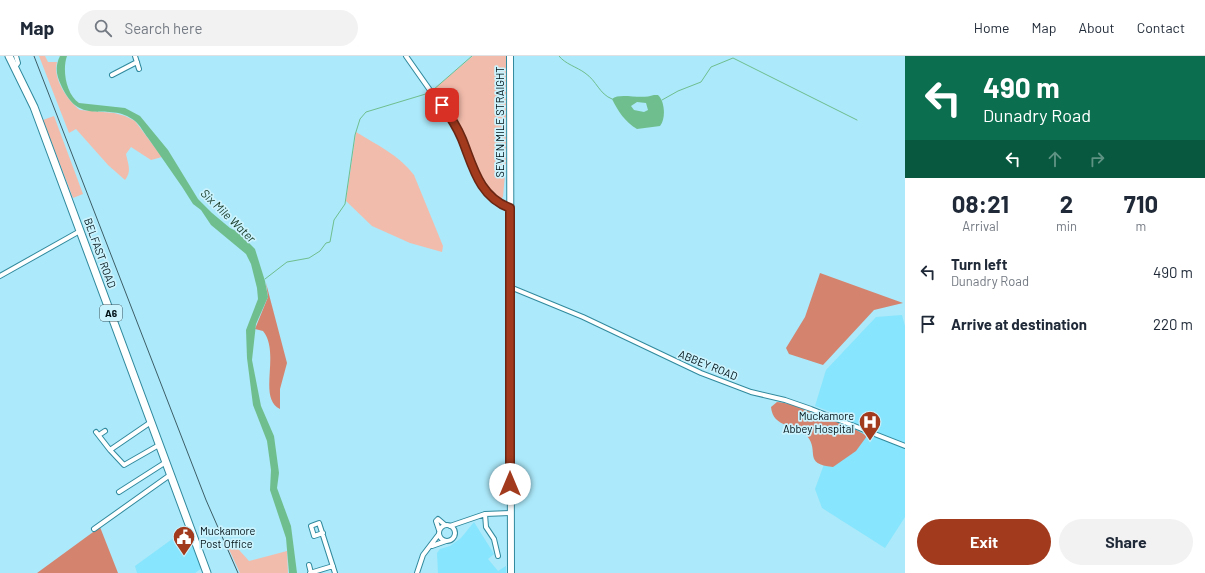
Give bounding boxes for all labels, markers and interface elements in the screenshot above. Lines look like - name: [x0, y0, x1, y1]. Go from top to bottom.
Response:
- search box: [78, 10, 358, 46]
- text: Map: [20, 16, 54, 39]
- icon: search: [92, 17, 114, 39]
- text: Search here: [124, 19, 202, 37]
- text: Home: [974, 19, 1010, 36]
- text: Map: [1032, 19, 1056, 36]
- text: About: [1078, 19, 1115, 36]
- text: Contact: [1137, 19, 1185, 36]
- street label: SEVEN MILE STRAIGHT: [493, 67, 506, 177]
- text: 490 m: [983, 70, 1060, 104]
- icon: left: [917, 72, 969, 124]
- pin: [425, 88, 459, 122]
- icon: arrive: [431, 94, 453, 116]
- text: Dunadry Road: [983, 104, 1091, 126]
- icon: left: [1002, 148, 1024, 170]
- icon: ahead: [1044, 148, 1066, 170]
- icon: right: [1086, 148, 1108, 170]
- water label: Six Mile Water: [198, 186, 260, 245]
- text: 08:21: [952, 189, 1009, 218]
- text: 2: [1060, 189, 1073, 218]
- text: 710: [1124, 189, 1158, 218]
- street label: BELFAST ROAD: [82, 216, 119, 290]
- text: Arrival: [962, 218, 999, 234]
- text: min: [1056, 218, 1077, 234]
- text: m: [1136, 218, 1146, 234]
- text: Turn left: [951, 255, 1007, 273]
- icon: left: [917, 261, 939, 283]
- text: 490 m: [1153, 263, 1193, 281]
- text: Dunadry Road: [951, 273, 1029, 289]
- road number: A6: [100, 305, 122, 321]
- icon: arrive: [917, 313, 939, 335]
- text: Arrive at destination: [951, 315, 1087, 333]
- text: 220 m: [1153, 315, 1193, 333]
- street label: ABBEY ROAD: [677, 347, 740, 382]
- place label: Muckamore Abbey Hospital: [783, 409, 854, 435]
- hospital icon: Muckamore Abbey Hospital: [857, 409, 883, 442]
- position arrow: [489, 463, 531, 505]
- button: Exit: [917, 519, 1051, 565]
- button: Share: [1059, 519, 1193, 565]
- public building icon: Muckamore Post Office: [171, 524, 197, 557]
- place label: Muckamore Post Office: [200, 524, 255, 550]

